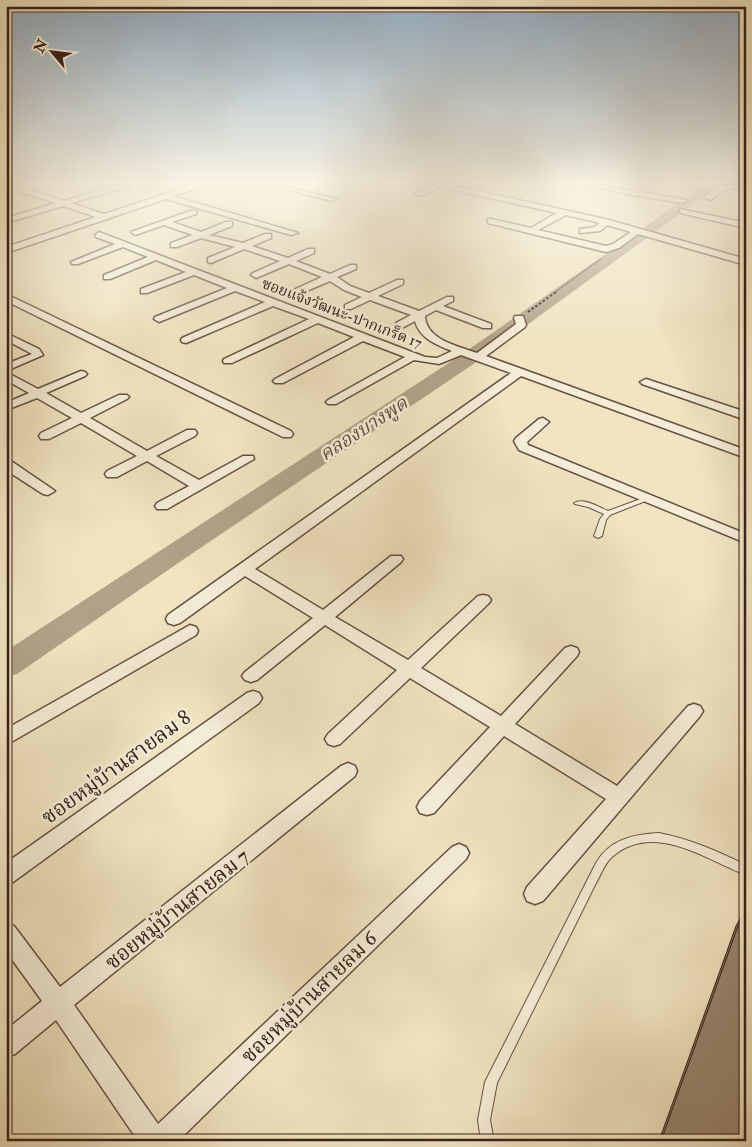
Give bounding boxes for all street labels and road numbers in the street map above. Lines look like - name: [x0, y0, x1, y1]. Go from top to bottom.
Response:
- street label: ซอยแจ้งวัฒนะ-ปากเกร็ด 17: [259, 274, 425, 353]
- street label: ซอยหมู่บ้านสายลม 8: [36, 704, 196, 831]
- street label: ซอยหมู่บ้านสายลม 7: [100, 843, 255, 976]
- street label: ซอยหมู่บ้านสายลม 6: [236, 925, 384, 1069]

